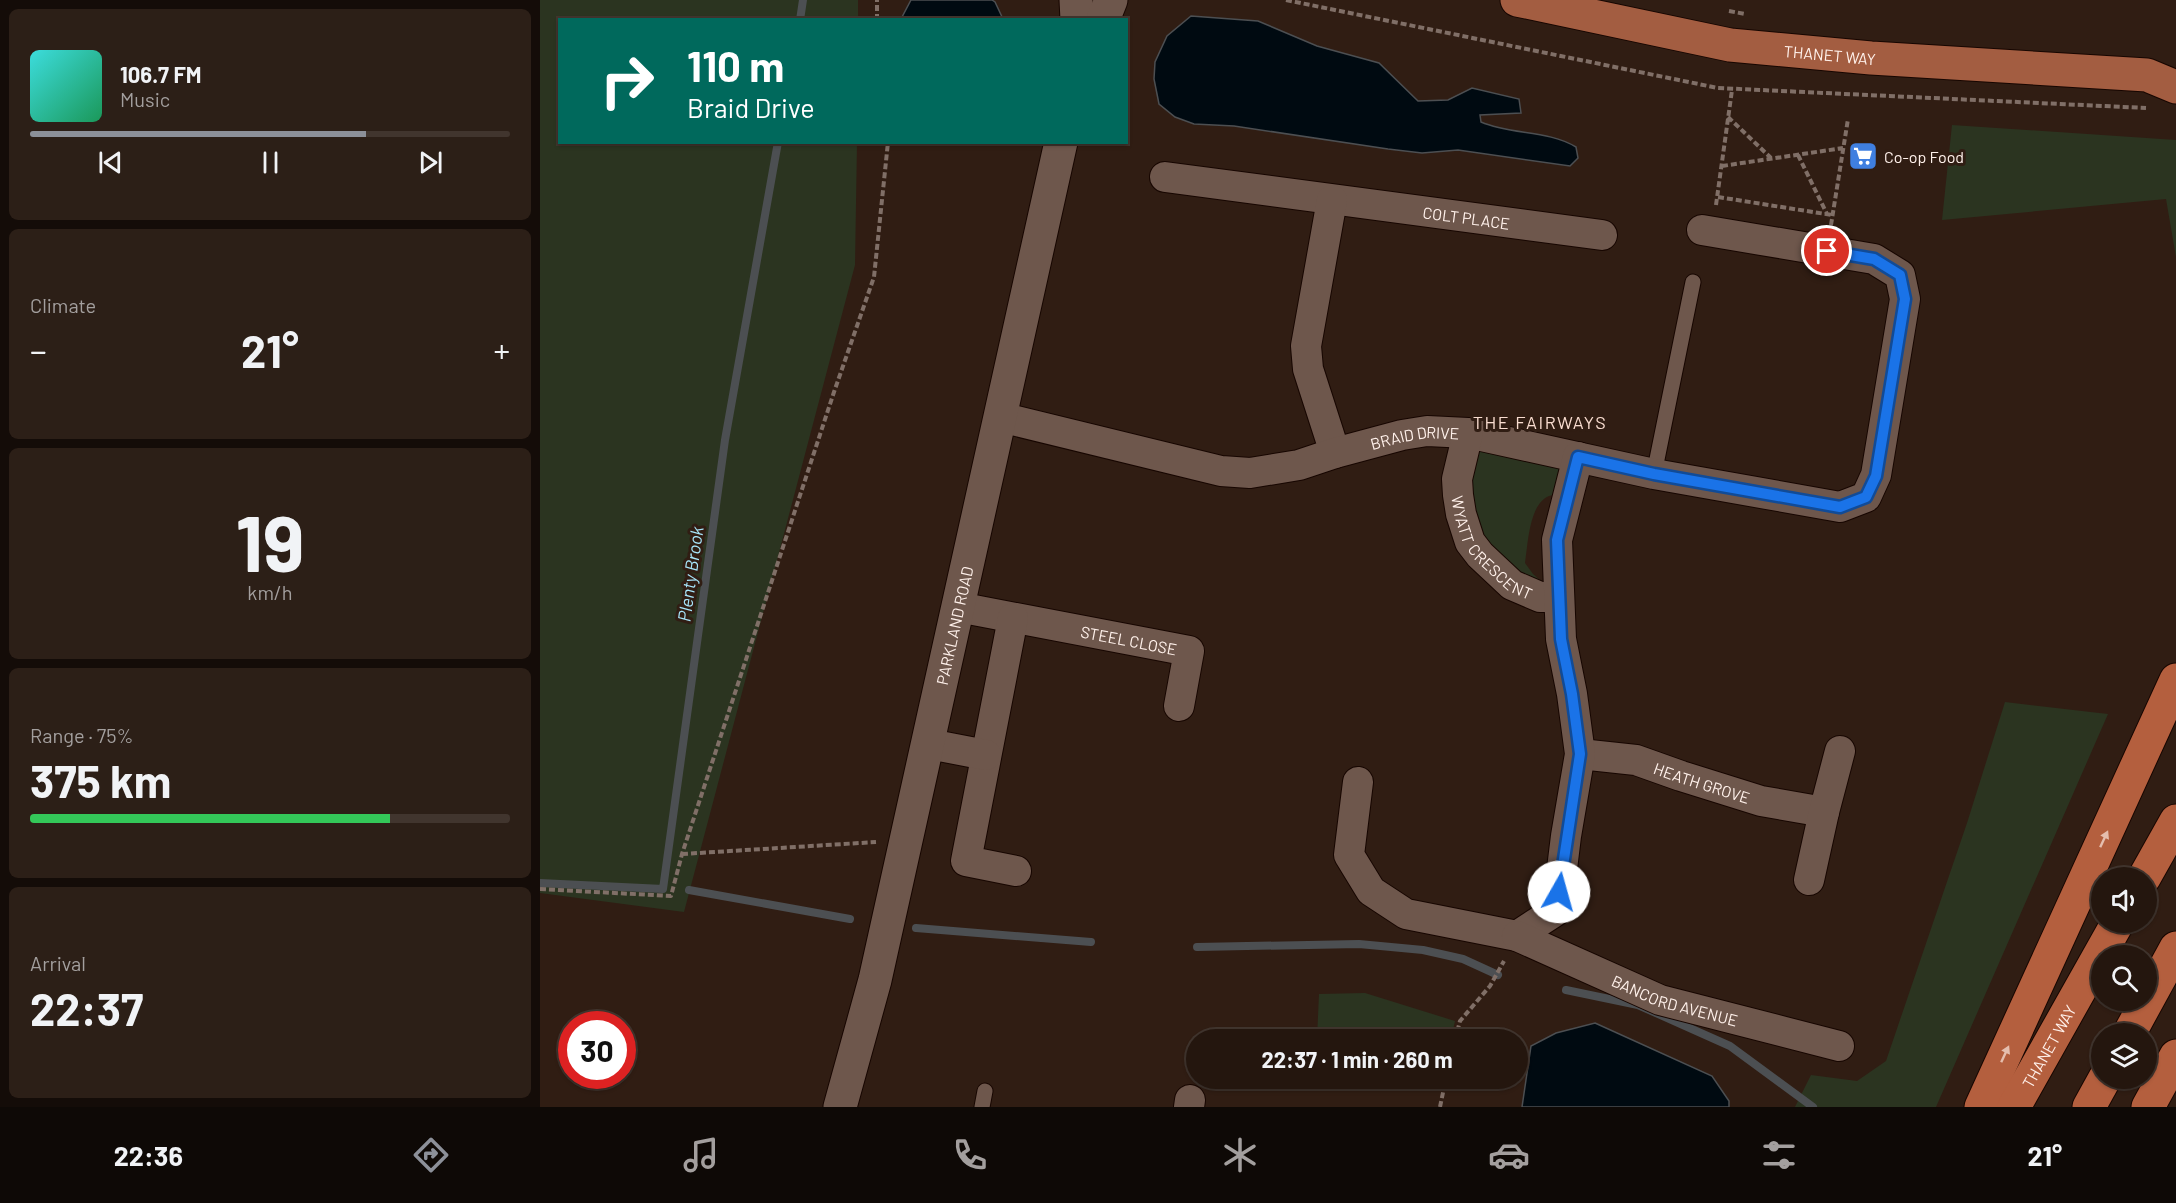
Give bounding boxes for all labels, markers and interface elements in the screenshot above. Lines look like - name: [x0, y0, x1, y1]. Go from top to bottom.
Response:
- text: 110 m: [687, 40, 784, 90]
- street label: THANET WAY: [1783, 41, 1876, 68]
- icon: right: [588, 42, 666, 120]
- text: 106.7 FM: [120, 61, 201, 87]
- text: Music: [120, 87, 170, 111]
- text: Braid Drive: [687, 91, 815, 123]
- supermarket icon: Co-op Food: [1847, 140, 1879, 172]
- icon: previous: [94, 146, 127, 179]
- icon: pause: [254, 146, 287, 179]
- icon: next: [414, 146, 447, 179]
- place label: Co-op Food: [1884, 147, 1964, 166]
- street label: COLT PLACE: [1422, 202, 1511, 232]
- pin: [1801, 225, 1852, 276]
- icon: arrive: [1810, 234, 1843, 267]
- text: Climate: [30, 293, 96, 317]
- text: 21°: [241, 323, 299, 377]
- text: −: [30, 330, 47, 370]
- text: +: [494, 330, 510, 370]
- district label: THE FAIRWAYS: [1473, 411, 1607, 433]
- street label: BRAID DRIVE: [1368, 421, 1460, 453]
- text: 19: [235, 494, 305, 588]
- street label: WYATT CRESCENT: [1449, 494, 1536, 602]
- water label: Plenty Brook: [672, 525, 708, 623]
- street label: PARKLAND ROAD: [931, 564, 976, 686]
- text: km/h: [247, 580, 293, 604]
- street label: STEEL CLOSE: [1079, 621, 1179, 658]
- text: Range · 75%: [30, 723, 134, 747]
- text: 375 km: [30, 753, 171, 807]
- street label: HEATH GROVE: [1651, 758, 1752, 807]
- one-way arrow: [2100, 830, 2109, 847]
- position arrow: [1527, 860, 1591, 924]
- map controls: [2091, 867, 2157, 1089]
- button: sound: [2091, 867, 2157, 933]
- button: search: [2091, 945, 2157, 1011]
- text: Arrival: [30, 951, 86, 975]
- street label: BANCORD AVENUE: [1609, 970, 1740, 1029]
- text: 22:37: [30, 981, 143, 1035]
- street label: THANET WAY: [2017, 1001, 2079, 1091]
- speed limit sign: 30: [558, 1011, 636, 1089]
- button: layers: [2091, 1023, 2157, 1089]
- one-way arrow: [2001, 1045, 2010, 1062]
- text: 22:37 · 1 min · 260 m: [1261, 1046, 1453, 1072]
- icon: directions: [410, 1134, 452, 1176]
- icon: music: [680, 1134, 722, 1176]
- icon: phone: [949, 1134, 991, 1176]
- icon: climate: [1219, 1134, 1261, 1176]
- icon: car: [1488, 1134, 1530, 1176]
- icon: filters: [1758, 1134, 1800, 1176]
- text: 22:36: [114, 1139, 183, 1171]
- text: 21°: [2028, 1139, 2062, 1171]

